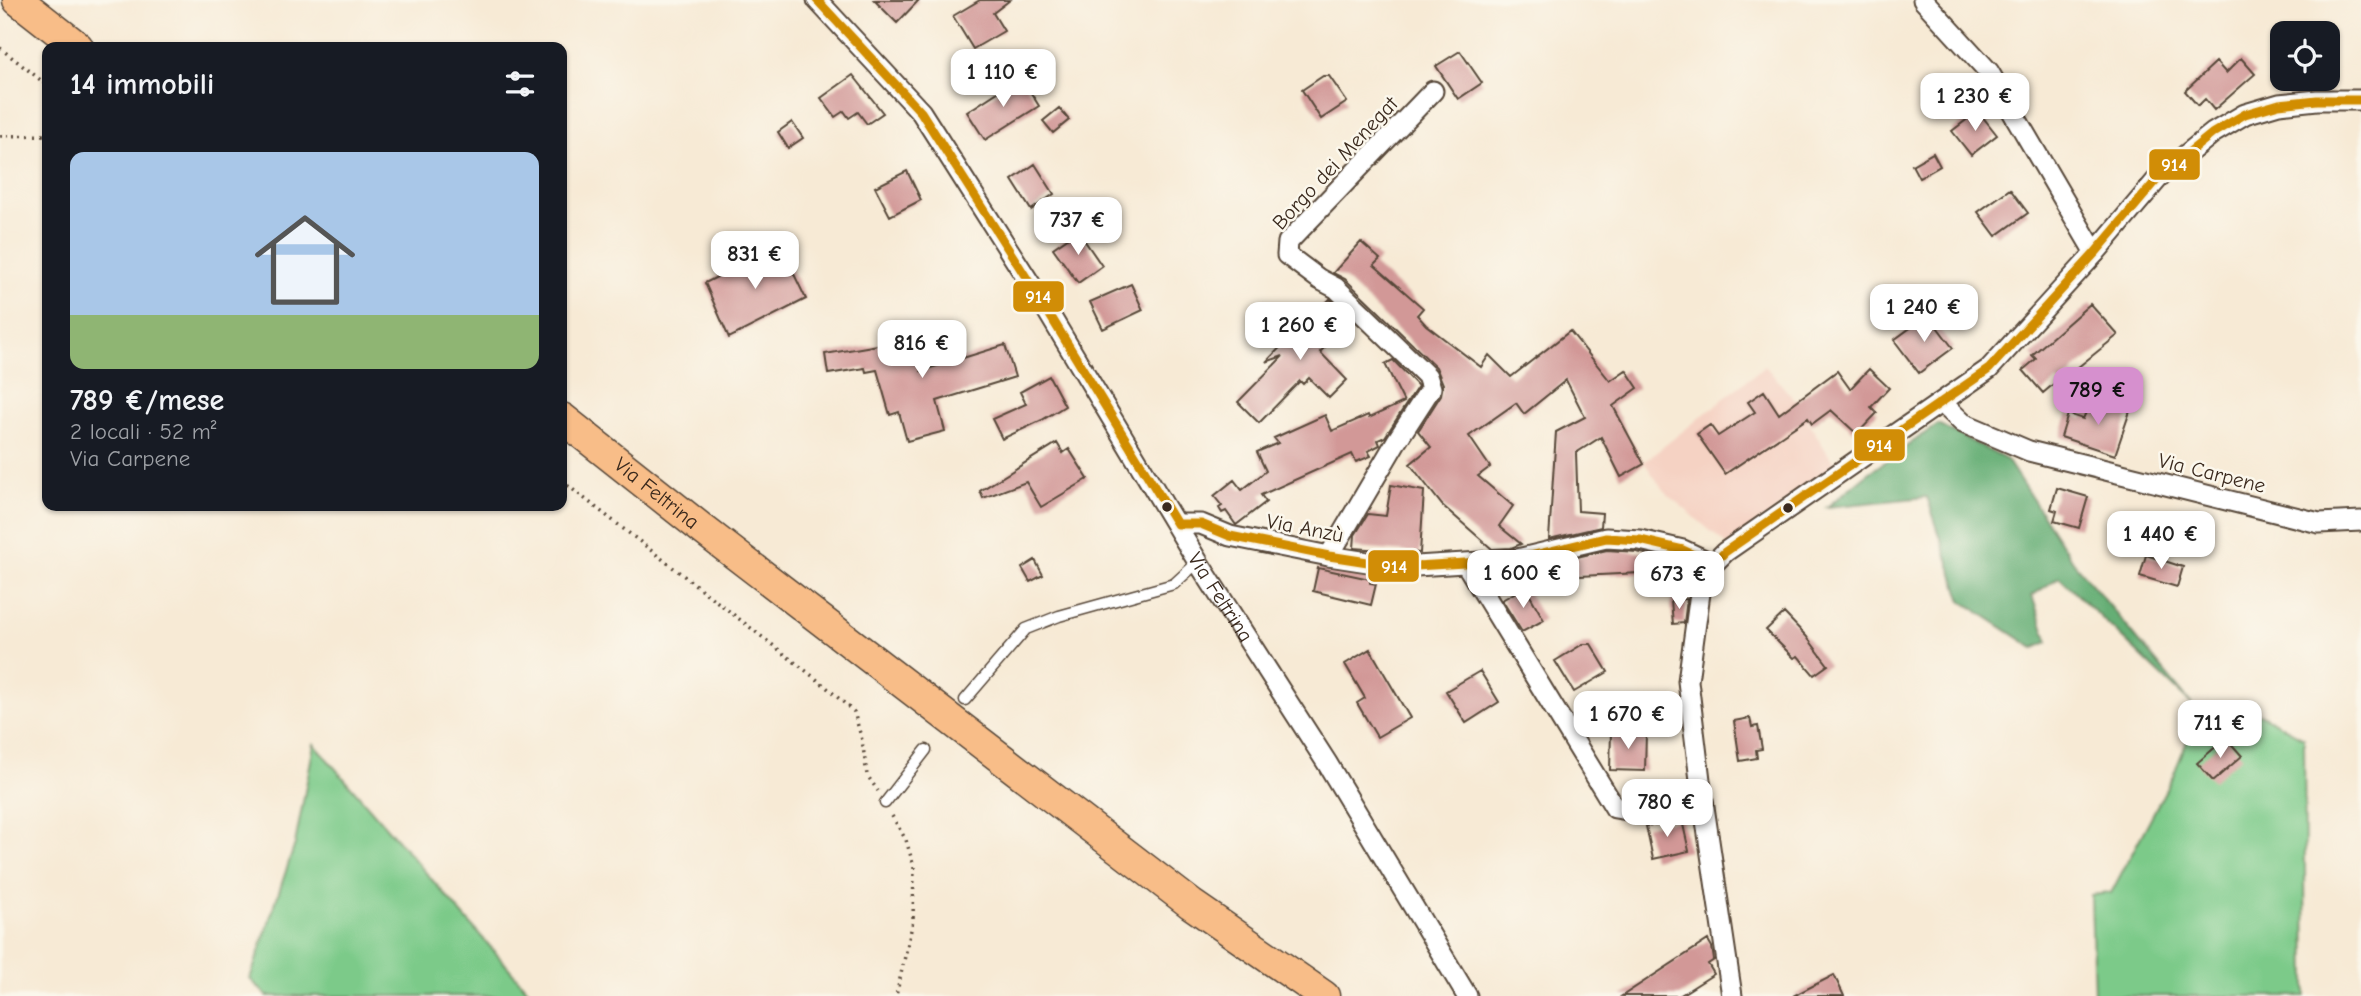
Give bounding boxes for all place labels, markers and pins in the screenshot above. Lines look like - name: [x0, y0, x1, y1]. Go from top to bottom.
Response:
- pin: 1 110 €: [938, 50, 1068, 109]
- pin: 1 230 €: [1910, 74, 2040, 133]
- pin: 737 €: [1029, 198, 1127, 257]
- pin: 831 €: [706, 232, 804, 291]
- pin: 1 240 €: [1859, 284, 1989, 344]
- pin: 1 260 €: [1235, 302, 1365, 362]
- pin: 816 €: [873, 320, 971, 380]
- pin: 789 €: [2049, 368, 2147, 427]
- unlabelled marker: [1160, 500, 1174, 514]
- unlabelled marker: [1781, 501, 1795, 515]
- pin: 1 440 €: [2096, 512, 2226, 571]
- pin: 1 600 €: [1458, 550, 1588, 610]
- pin: 673 €: [1630, 552, 1728, 611]
- pin: 1 670 €: [1563, 692, 1693, 751]
- pin: 711 €: [2171, 700, 2269, 760]
- pin: 780 €: [1618, 780, 1716, 839]

